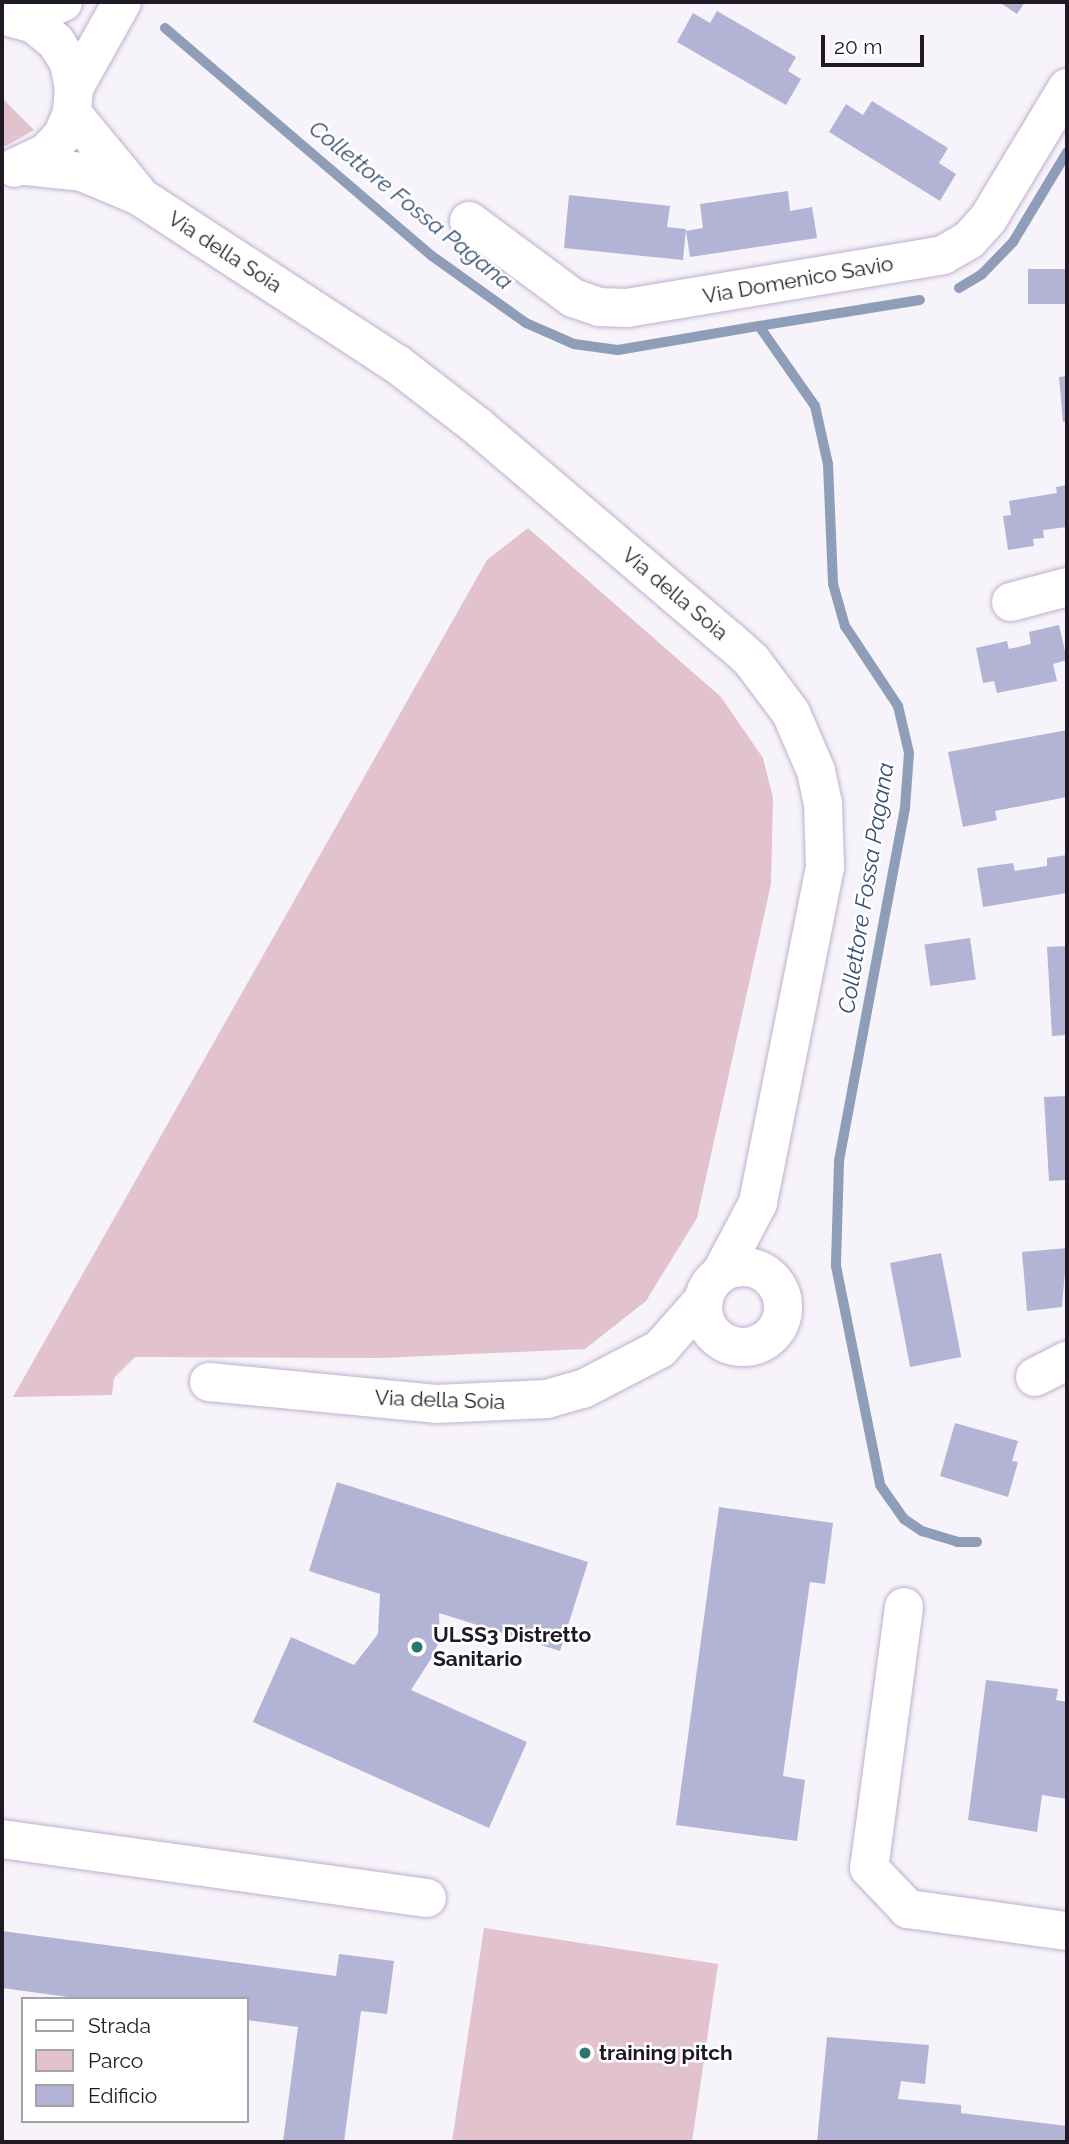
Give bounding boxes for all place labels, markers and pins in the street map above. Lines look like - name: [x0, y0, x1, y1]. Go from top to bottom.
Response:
- place label: ULSS3 Distretto Sanitario: [433, 1622, 591, 1672]
- marker: ULSS3 Distretto Sanitario: [407, 1637, 427, 1657]
- place label: training pitch: [599, 2040, 733, 2066]
- marker: training pitch: [577, 2045, 593, 2061]

